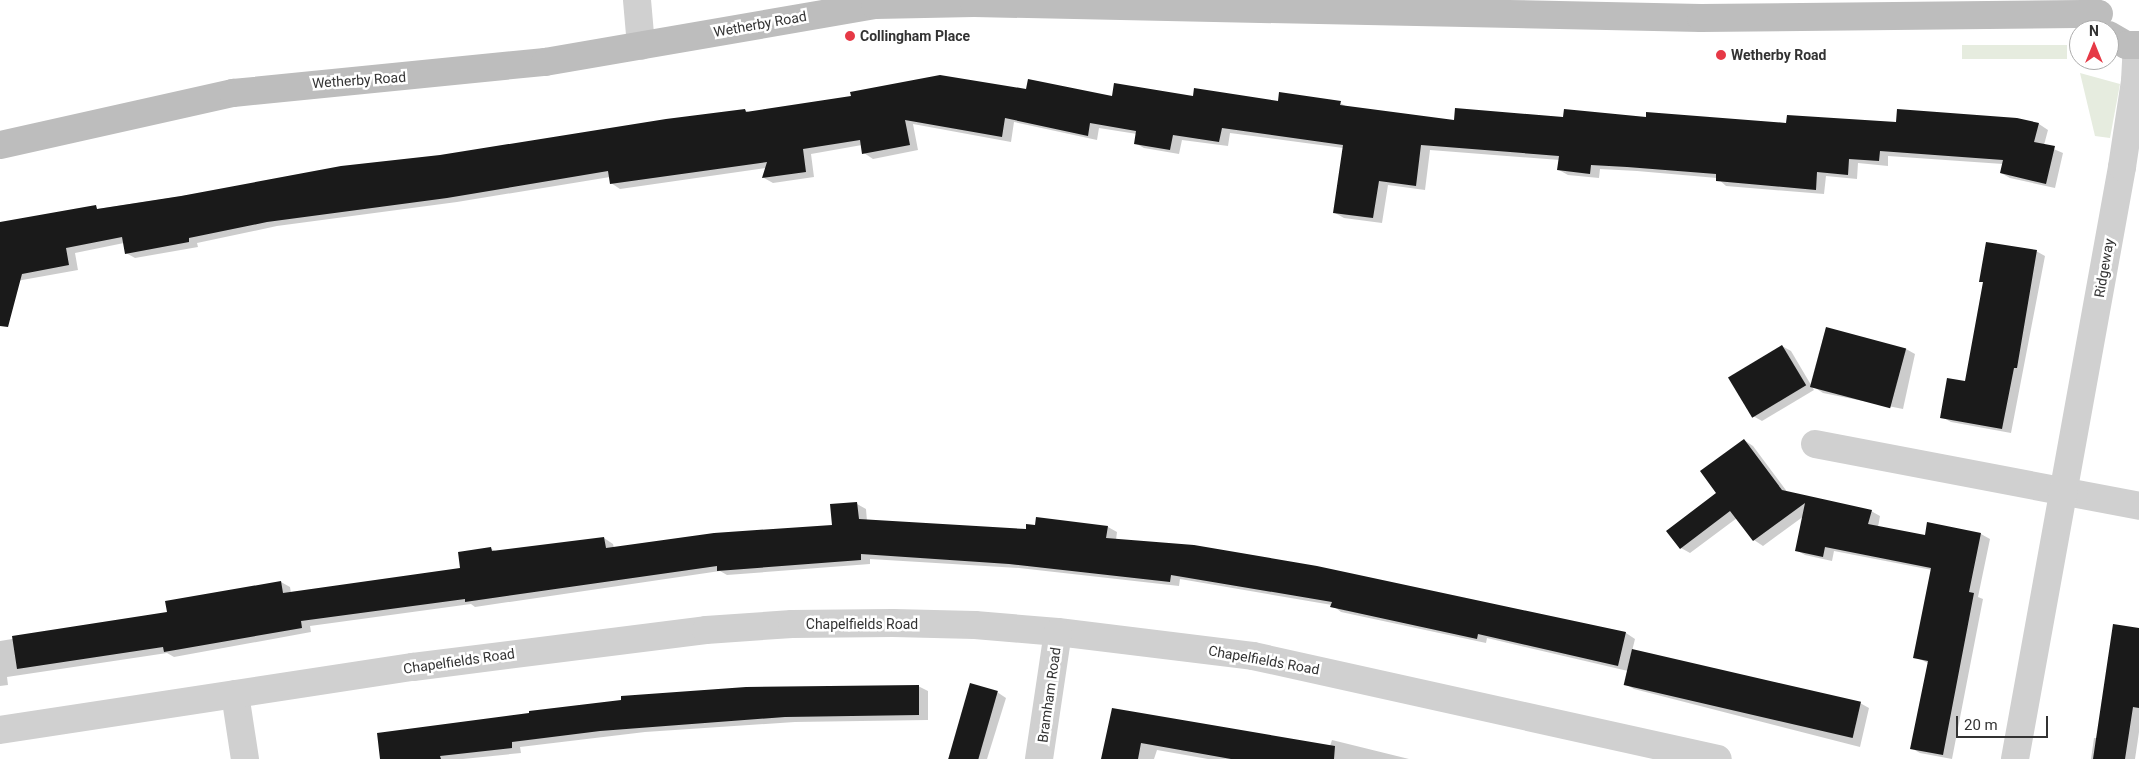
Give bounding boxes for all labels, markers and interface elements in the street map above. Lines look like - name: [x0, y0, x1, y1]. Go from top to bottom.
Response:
- street label: Wetherby Road: [712, 8, 808, 40]
- north arrow: [2069, 20, 2119, 70]
- text: N: [2089, 23, 2099, 39]
- place label: Collingham Place: [860, 28, 970, 44]
- marker: Collingham Place: [844, 30, 856, 42]
- place label: Wetherby Road: [1731, 47, 1826, 63]
- marker: Wetherby Road: [1715, 49, 1727, 61]
- street label: Wetherby Road: [311, 68, 407, 92]
- street label: Ridgeway: [2091, 237, 2117, 299]
- street label: Chapelfields Road: [806, 616, 918, 632]
- street label: Chapelfields Road: [1207, 642, 1321, 678]
- street label: Chapelfields Road: [402, 645, 516, 677]
- street label: Bramham Road: [1034, 646, 1064, 744]
- scale bar: [1959, 706, 2052, 738]
- text: 20 m: [1964, 716, 1998, 734]

